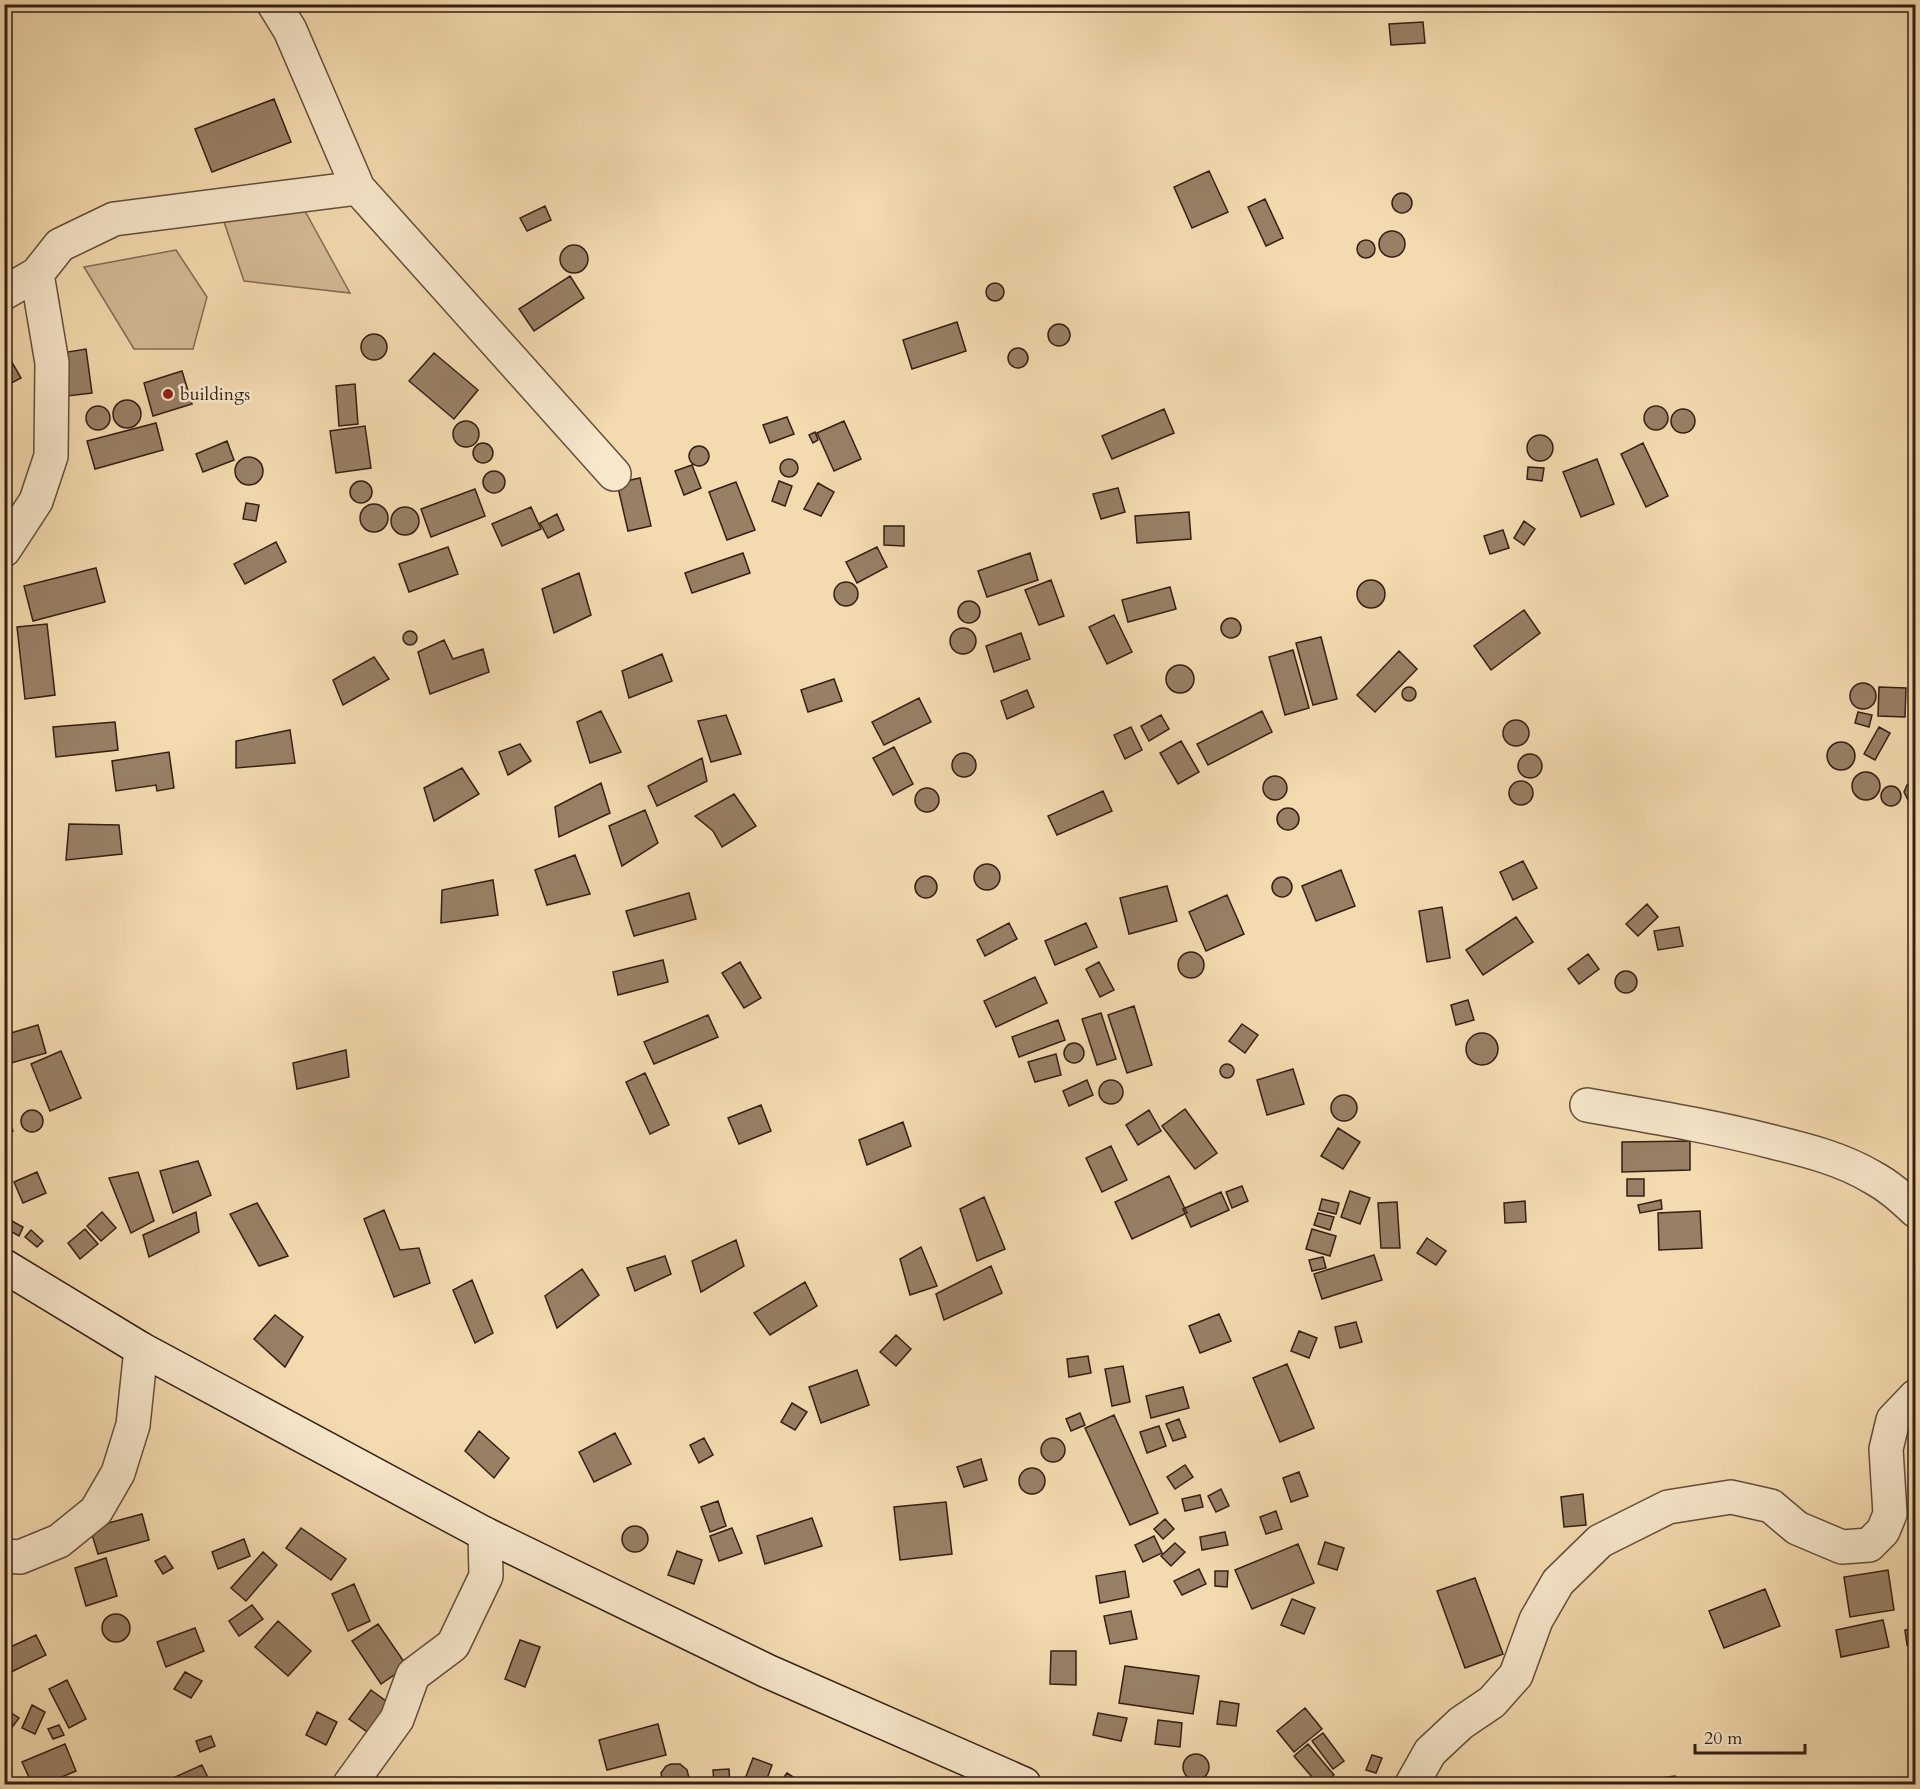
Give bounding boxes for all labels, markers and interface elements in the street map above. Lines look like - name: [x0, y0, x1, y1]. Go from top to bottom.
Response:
- place label: buildings: [180, 382, 250, 407]
- marker: buildings: [161, 387, 175, 401]
- scale bar: [1695, 1717, 1804, 1755]
- text: 20 m: [1704, 1726, 1743, 1751]

